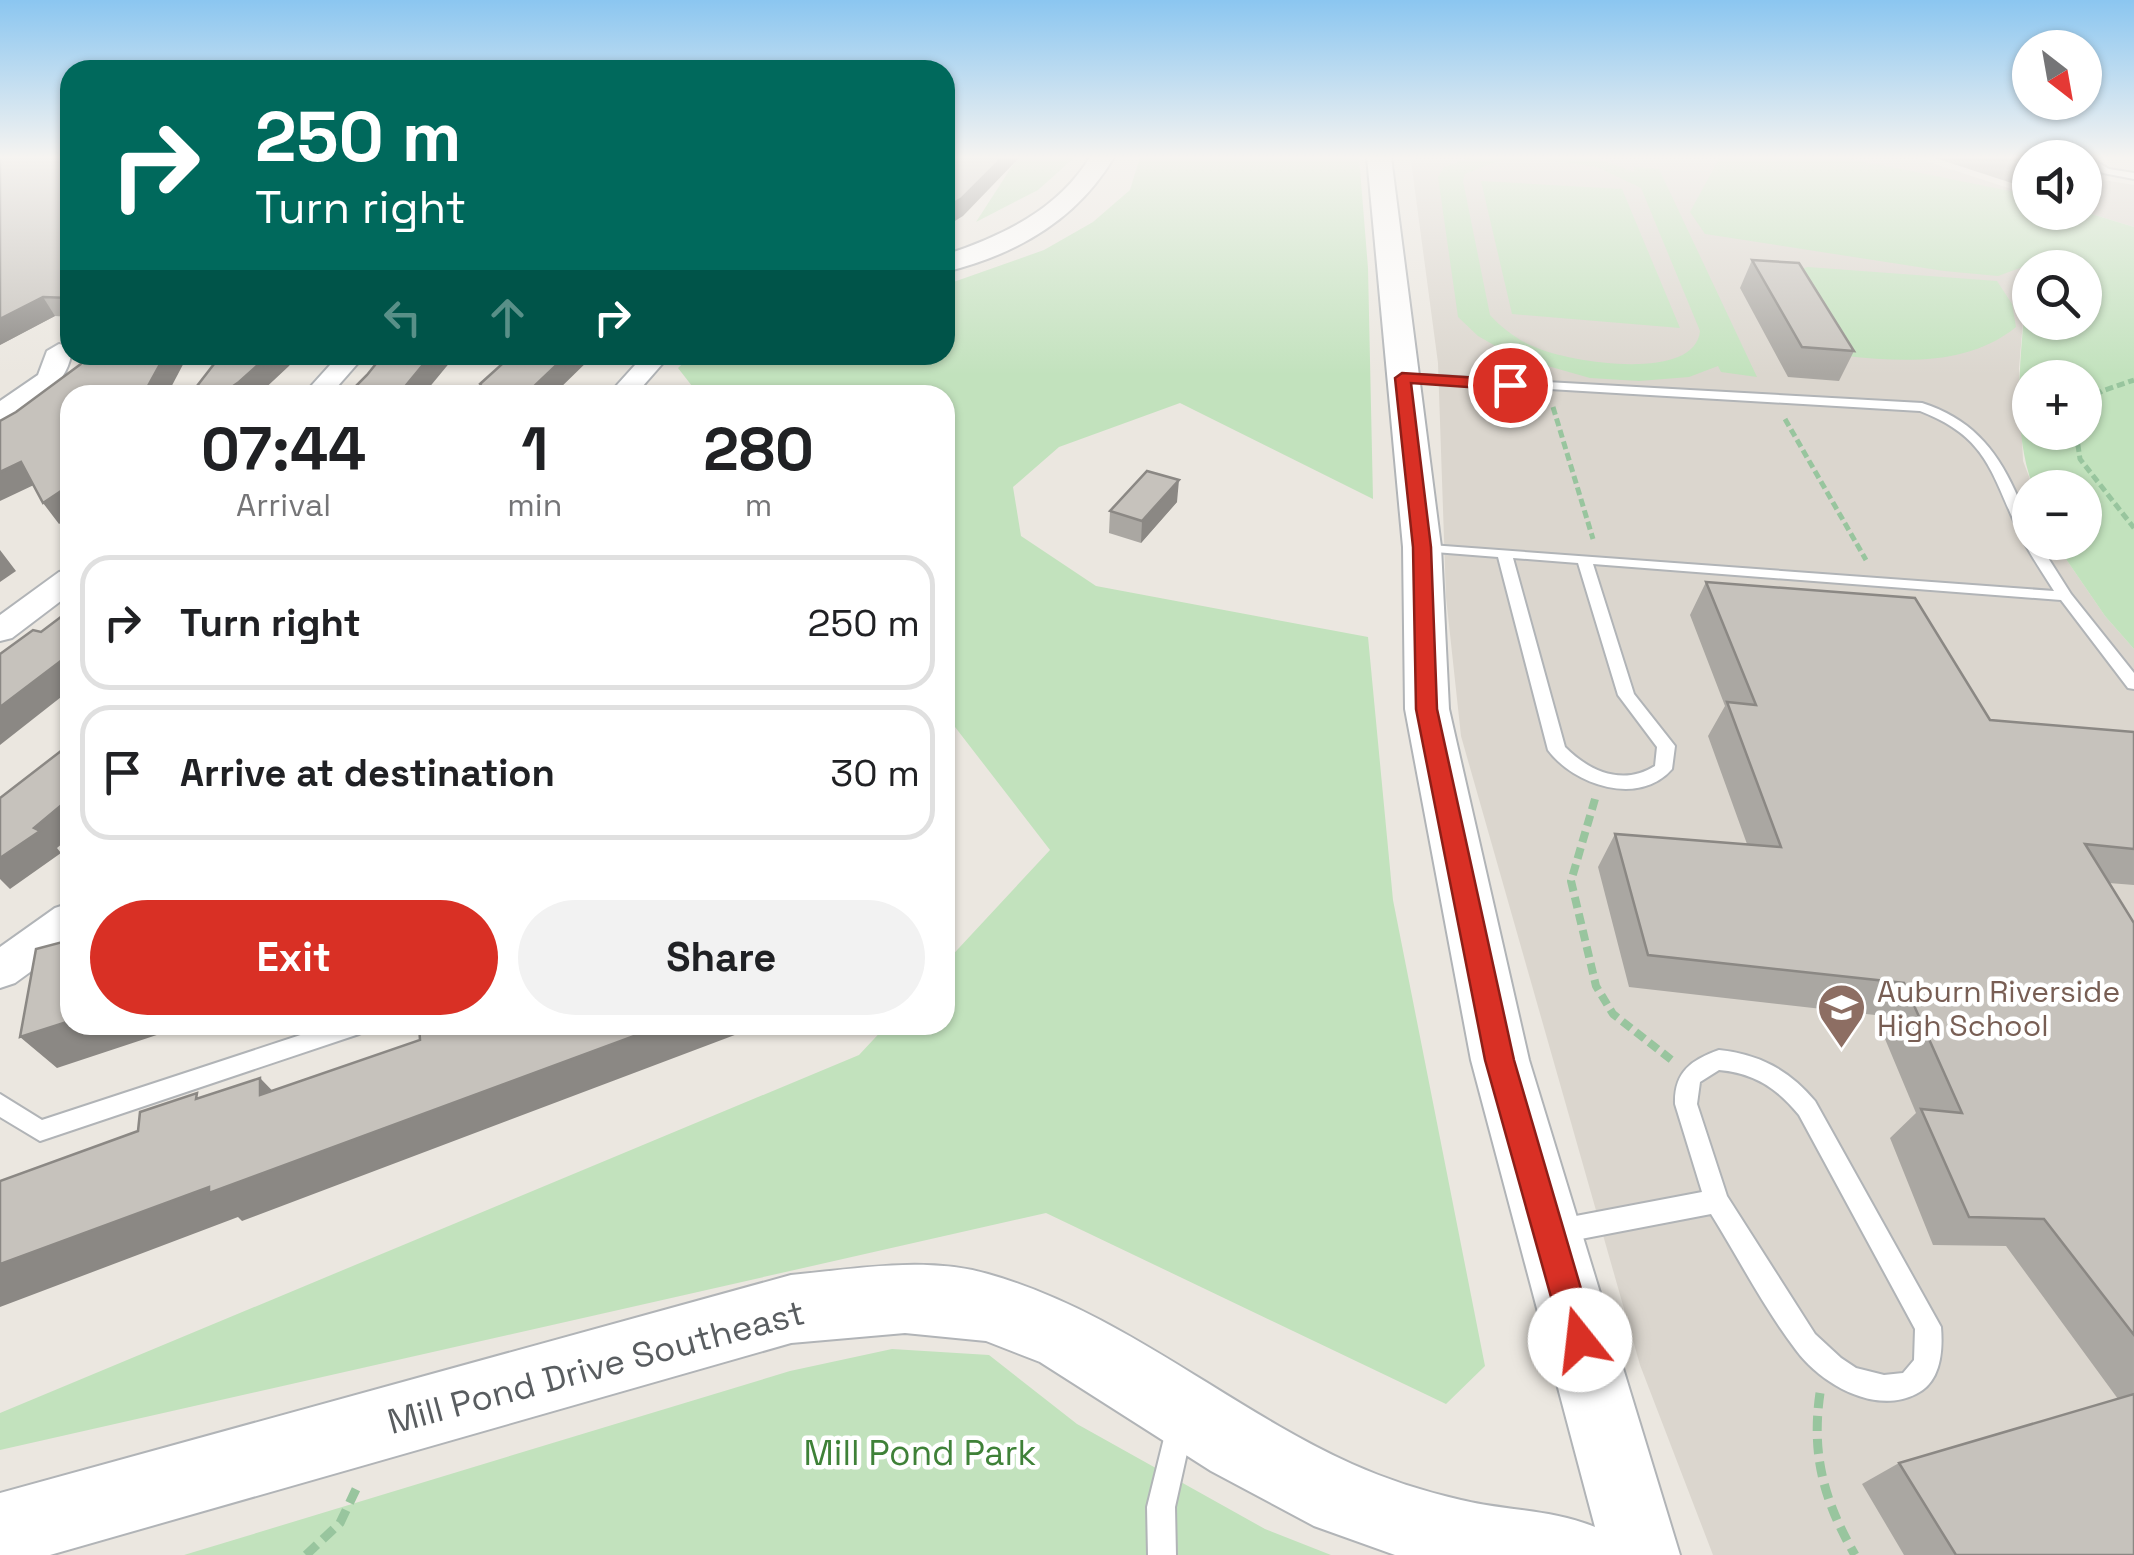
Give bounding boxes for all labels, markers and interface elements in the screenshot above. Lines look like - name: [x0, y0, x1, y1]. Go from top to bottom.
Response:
- north arrow: [2012, 30, 2102, 120]
- map controls: [2012, 30, 2102, 560]
- text: 250 m: [255, 92, 462, 181]
- icon: right: [90, 100, 220, 230]
- button: sound: [2012, 140, 2102, 230]
- text: Turn right: [255, 179, 466, 236]
- button: search: [2012, 250, 2102, 340]
- icon: left: [375, 290, 430, 345]
- icon: ahead: [480, 290, 535, 345]
- icon: right: [585, 290, 640, 345]
- pin: [1468, 343, 1553, 428]
- icon: arrive: [1483, 358, 1538, 413]
- button: +: [2012, 360, 2102, 450]
- text: 07:44: [201, 411, 366, 488]
- text: 1: [521, 411, 548, 488]
- text: 280: [703, 411, 814, 488]
- button: −: [2012, 470, 2102, 560]
- text: Arrival: [236, 485, 331, 525]
- text: min: [507, 485, 562, 525]
- text: m: [745, 485, 772, 525]
- icon: right: [95, 595, 150, 650]
- text: Turn right: [180, 599, 361, 647]
- text: 250 m: [808, 599, 920, 647]
- icon: arrive: [95, 745, 150, 800]
- text: Arrive at destination: [180, 749, 555, 797]
- text: 30 m: [830, 749, 920, 797]
- button: Exit: [90, 900, 498, 1015]
- button: Share: [518, 900, 925, 1015]
- place label: Auburn Riverside High School: [1877, 972, 2120, 1045]
- school or university icon: Auburn Riverside High School: [1816, 982, 1868, 1050]
- position arrow: [1528, 1288, 1632, 1392]
- street label: Mill Pond Drive Southeast: [383, 1290, 809, 1444]
- park label: Mill Pond Park: [804, 1431, 1037, 1475]

